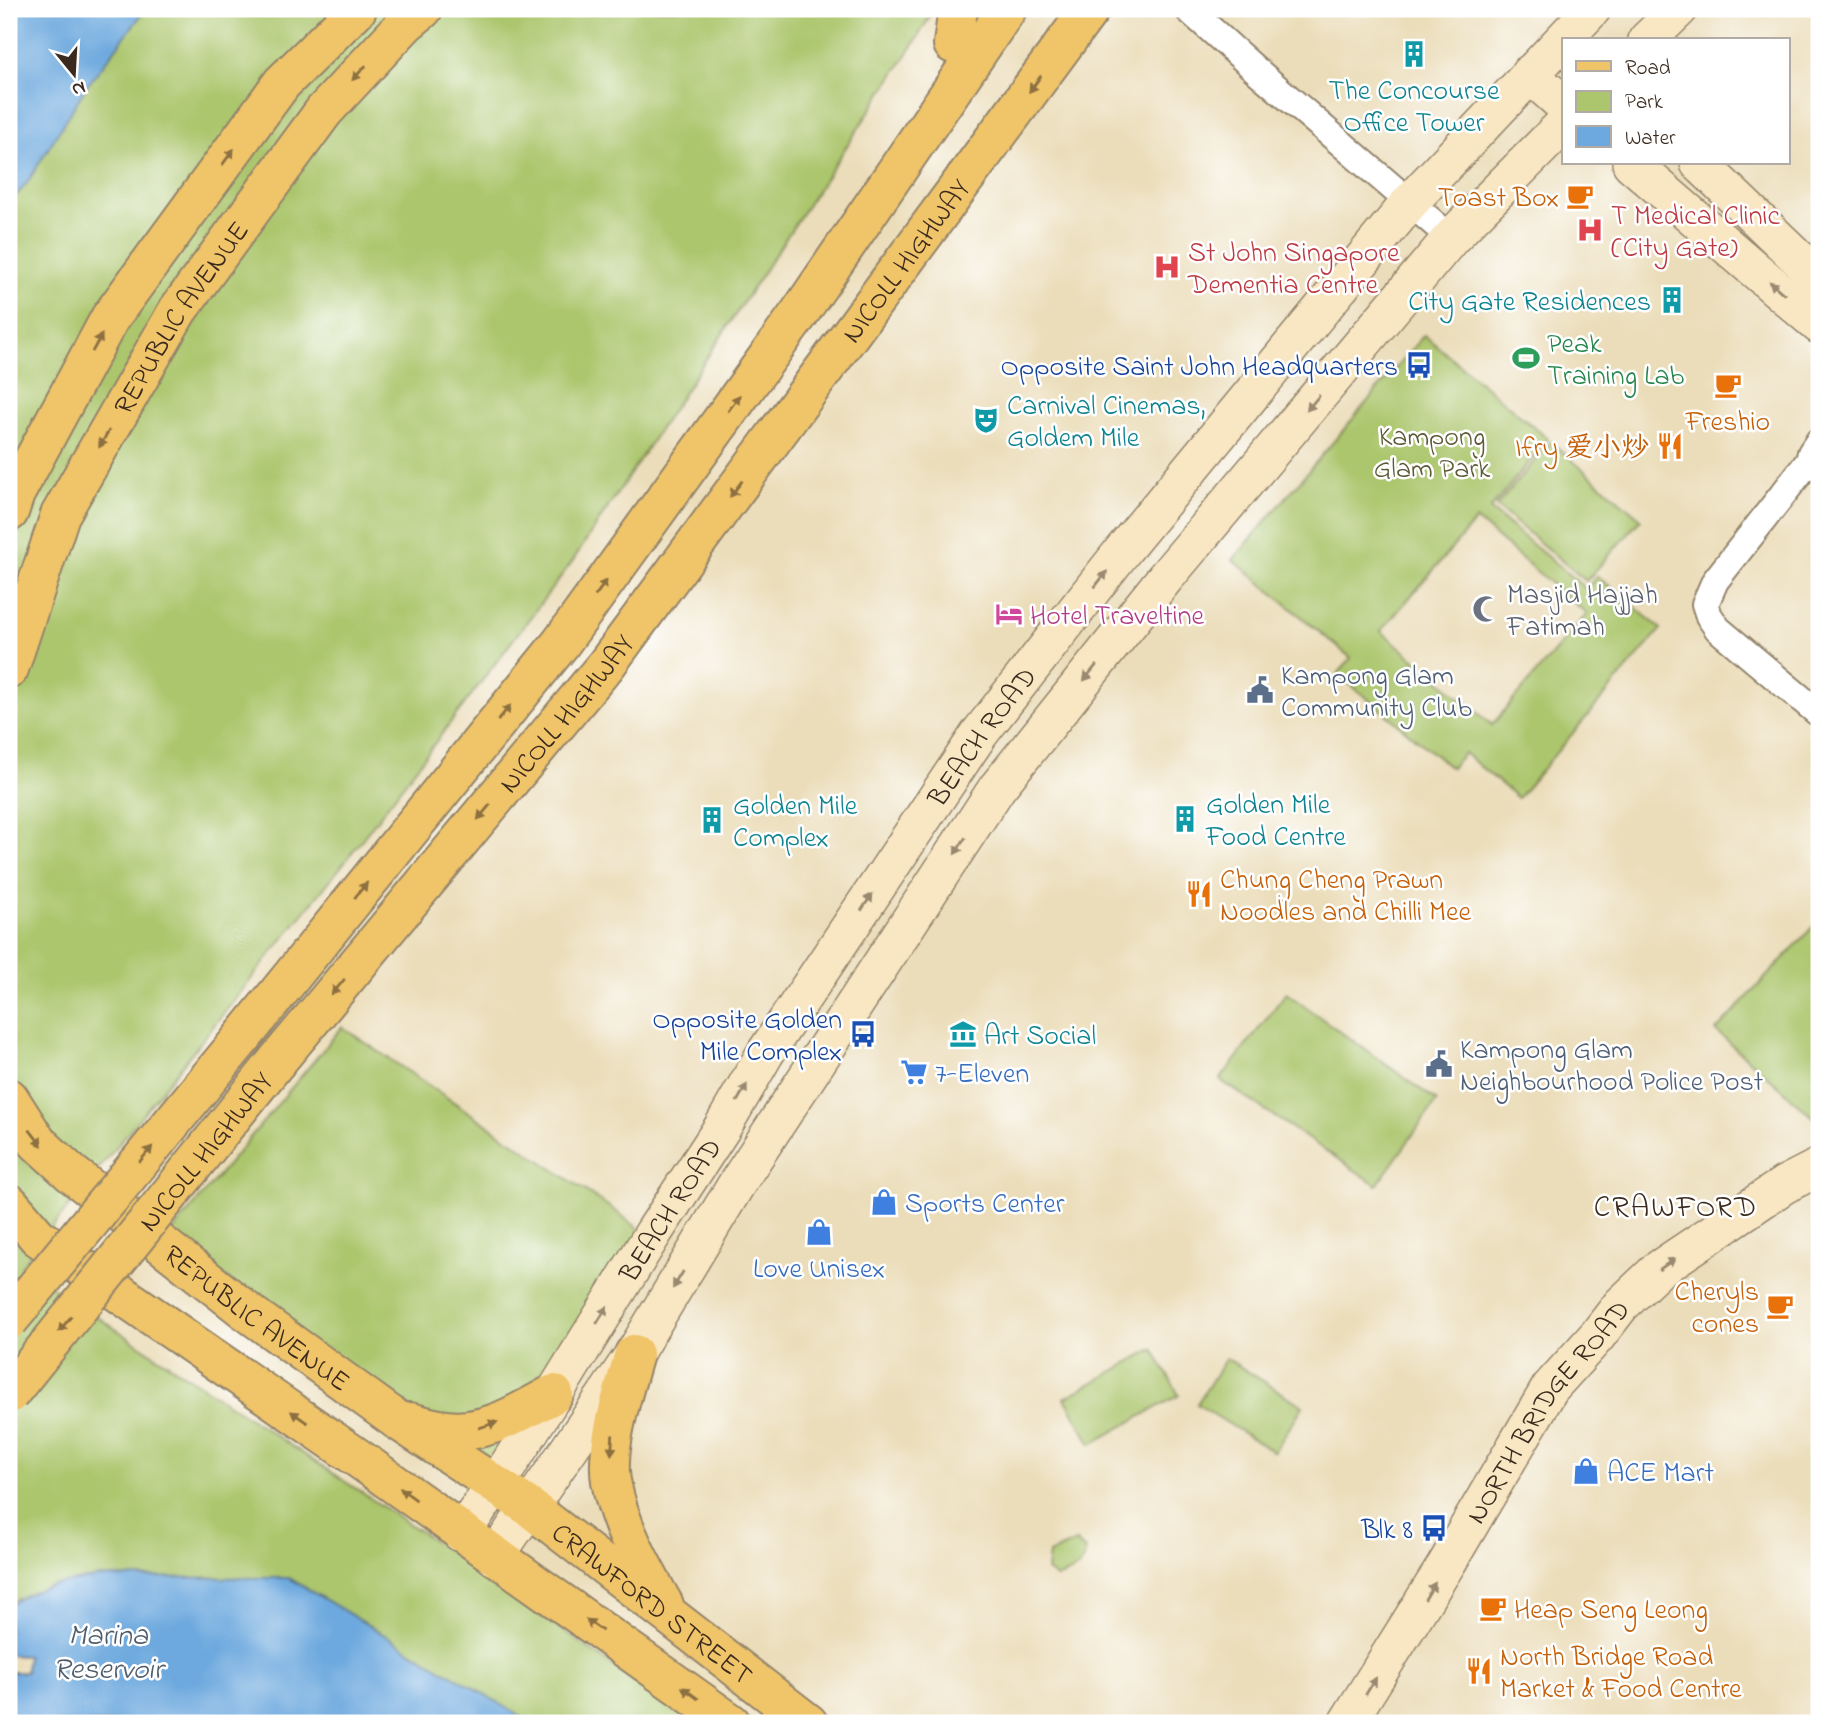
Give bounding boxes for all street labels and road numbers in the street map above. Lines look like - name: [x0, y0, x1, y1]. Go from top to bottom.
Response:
- street label: NICOLL HIGHWAY: [833, 172, 982, 353]
- street label: REPUBLIC AVENUE: [105, 214, 261, 423]
- street label: NICOLL HIGHWAY: [491, 627, 646, 804]
- street label: BEACH ROAD: [919, 660, 1048, 817]
- street label: NICOLL HIGHWAY: [130, 1064, 284, 1242]
- street label: BEACH ROAD: [610, 1131, 734, 1292]
- street label: REPUBLIC AVENUE: [153, 1236, 357, 1404]
- street label: NORTH BRIDGE ROAD: [1458, 1292, 1642, 1532]
- street label: CRAWFORD STREET: [541, 1514, 760, 1697]

